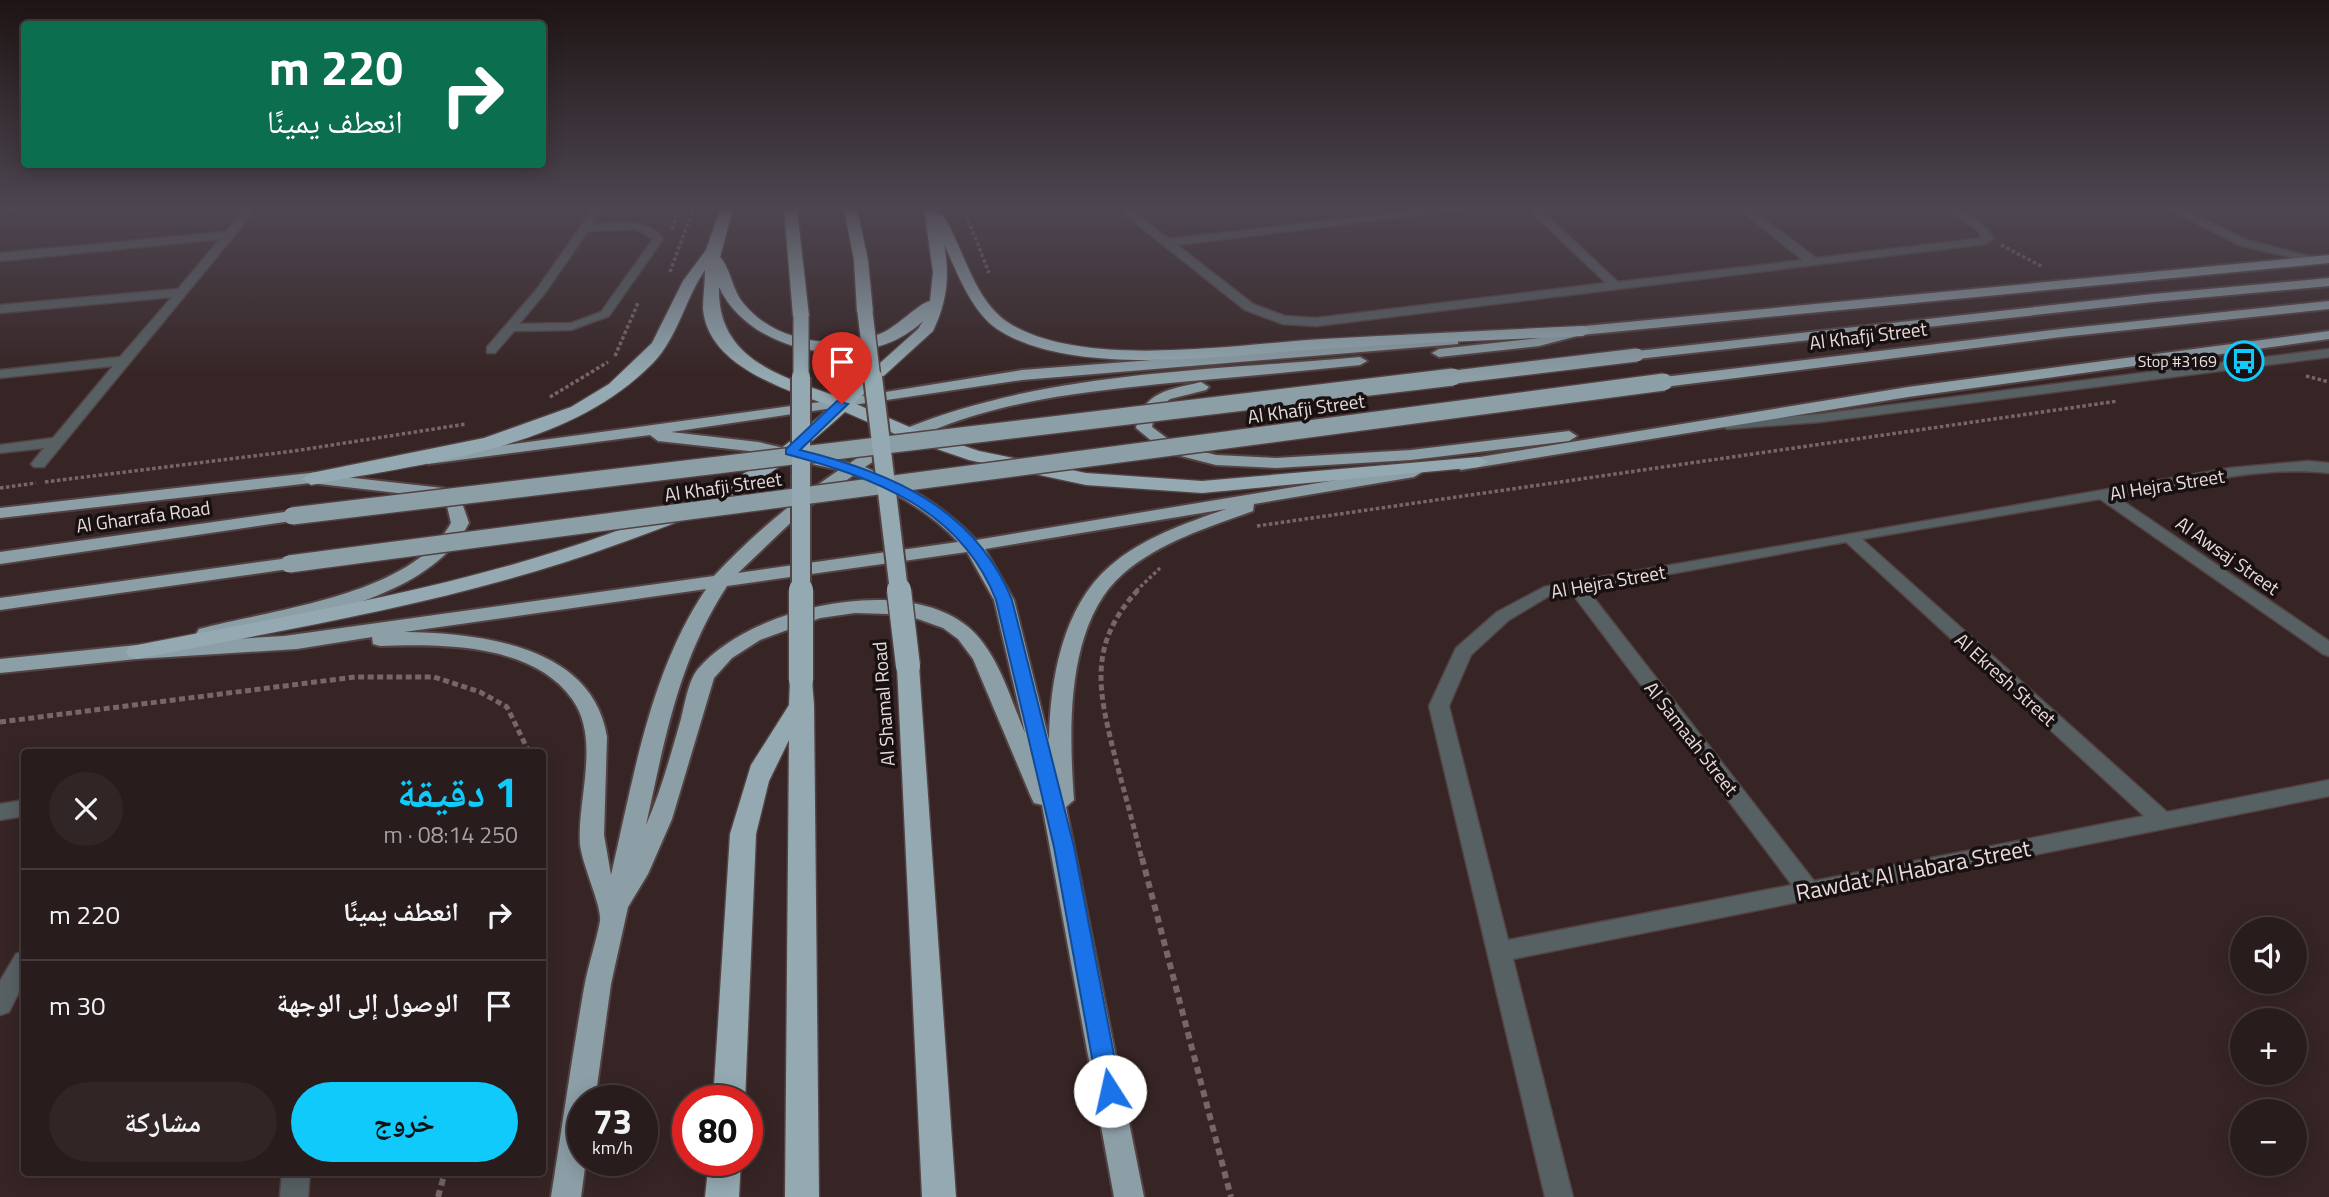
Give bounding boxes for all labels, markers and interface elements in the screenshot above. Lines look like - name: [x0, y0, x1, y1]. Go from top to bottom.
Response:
- text: 220 m: [269, 29, 403, 104]
- icon: right: [427, 49, 518, 140]
- text: انعطف يمينًا: [267, 97, 403, 145]
- street label: Al Khafji Street: [1808, 313, 1929, 357]
- pin: [812, 332, 872, 404]
- bus stop icon: Stop #3169: [2223, 340, 2265, 382]
- icon: arrive: [823, 343, 861, 381]
- place label: Stop #3169: [2138, 349, 2217, 373]
- street label: Al Khafji Street: [1245, 385, 1367, 431]
- street label: Al Hejra Street: [2108, 461, 2227, 507]
- street label: Al Khafji Street: [662, 463, 784, 509]
- street label: Al Gharrafa Road: [74, 492, 212, 540]
- street label: Al Awsaj Street: [2170, 508, 2286, 602]
- street label: Al Hejra Street: [1549, 557, 1668, 605]
- street label: Al Ekresh Street: [1949, 626, 2063, 733]
- street label: Al Shamal Road: [864, 641, 902, 767]
- street label: Al Samaah Street: [1638, 675, 1746, 802]
- text: 1 دقيقة: [397, 759, 518, 823]
- button: close: [49, 772, 123, 846]
- text: 250 m · 08:14: [383, 817, 518, 852]
- street label: Rawdat Al Habara Street: [1793, 830, 2033, 910]
- text: انعطف يمينًا: [343, 892, 459, 931]
- text: 220 m: [49, 895, 120, 934]
- icon: right: [480, 896, 518, 934]
- map controls: [2230, 917, 2307, 1176]
- button: sound: [2230, 917, 2307, 994]
- text: الوصول إلى الوجهة: [277, 983, 459, 1022]
- text: 30 m: [49, 986, 106, 1025]
- icon: arrive: [480, 987, 518, 1025]
- button: +: [2230, 1008, 2307, 1085]
- position arrow: [1073, 1054, 1147, 1128]
- button: مشاركة: [49, 1082, 277, 1162]
- button: خروج: [291, 1082, 518, 1162]
- speed limit sign: 80: [672, 1085, 763, 1176]
- text: 73: [593, 1094, 632, 1148]
- button: −: [2230, 1099, 2307, 1176]
- text: km/h: [592, 1134, 633, 1161]

